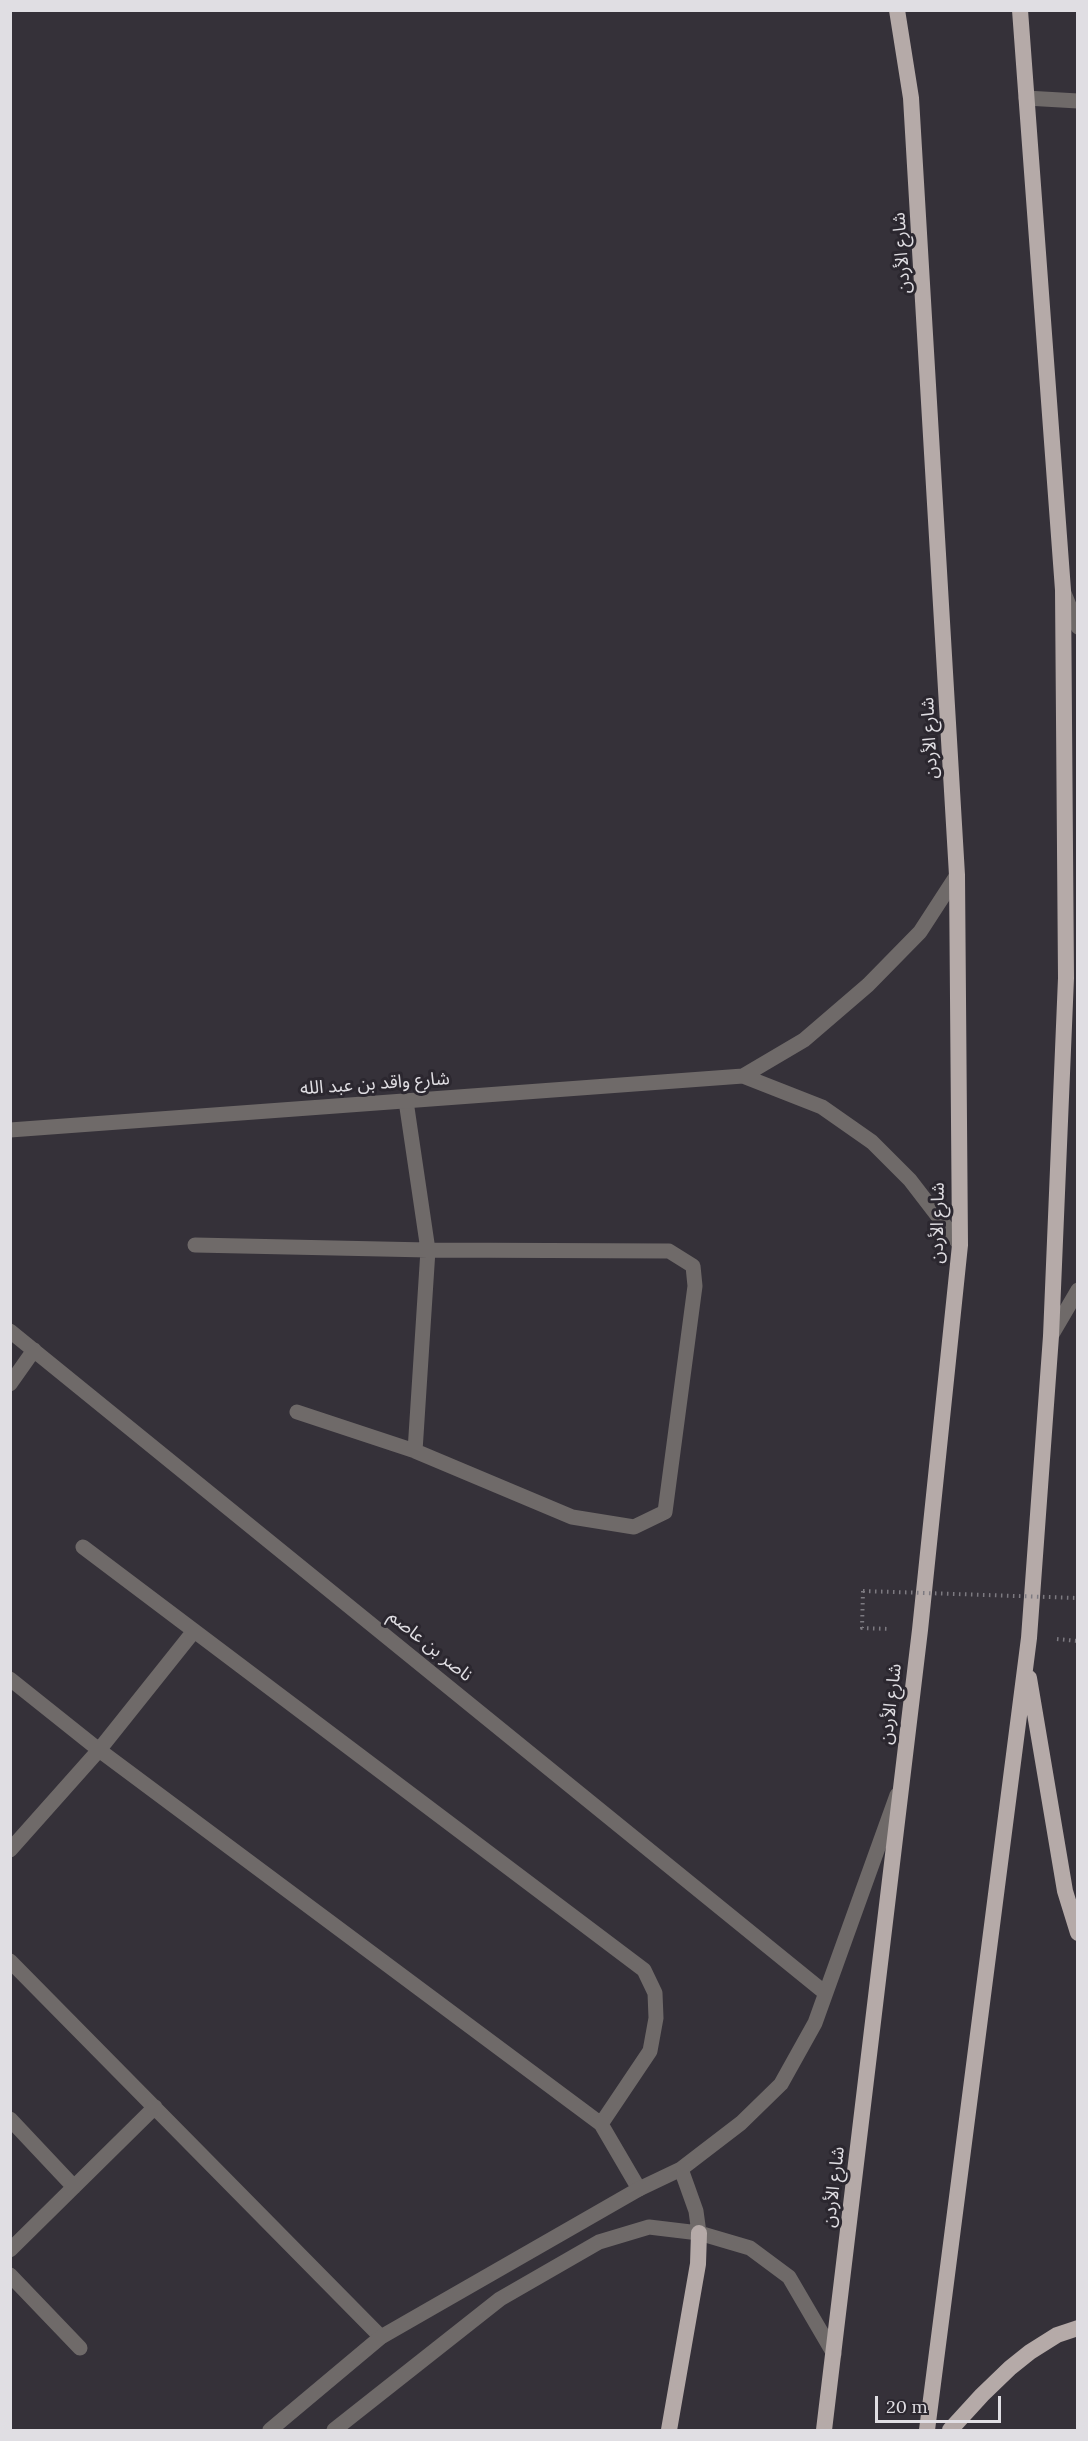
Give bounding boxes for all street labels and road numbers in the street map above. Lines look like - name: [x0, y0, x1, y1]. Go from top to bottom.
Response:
- street label: شارع الأردن: [888, 212, 916, 294]
- street label: شارع الأردن: [917, 697, 943, 779]
- street label: شارع واقد بن عبد الله: [299, 1068, 451, 1100]
- street label: شارع الأردن: [926, 1182, 950, 1264]
- street label: ناصر بن عاصم: [384, 1606, 476, 1686]
- street label: شارع الأردن: [875, 1662, 907, 1746]
- street label: شارع الأردن: [818, 2145, 850, 2229]

